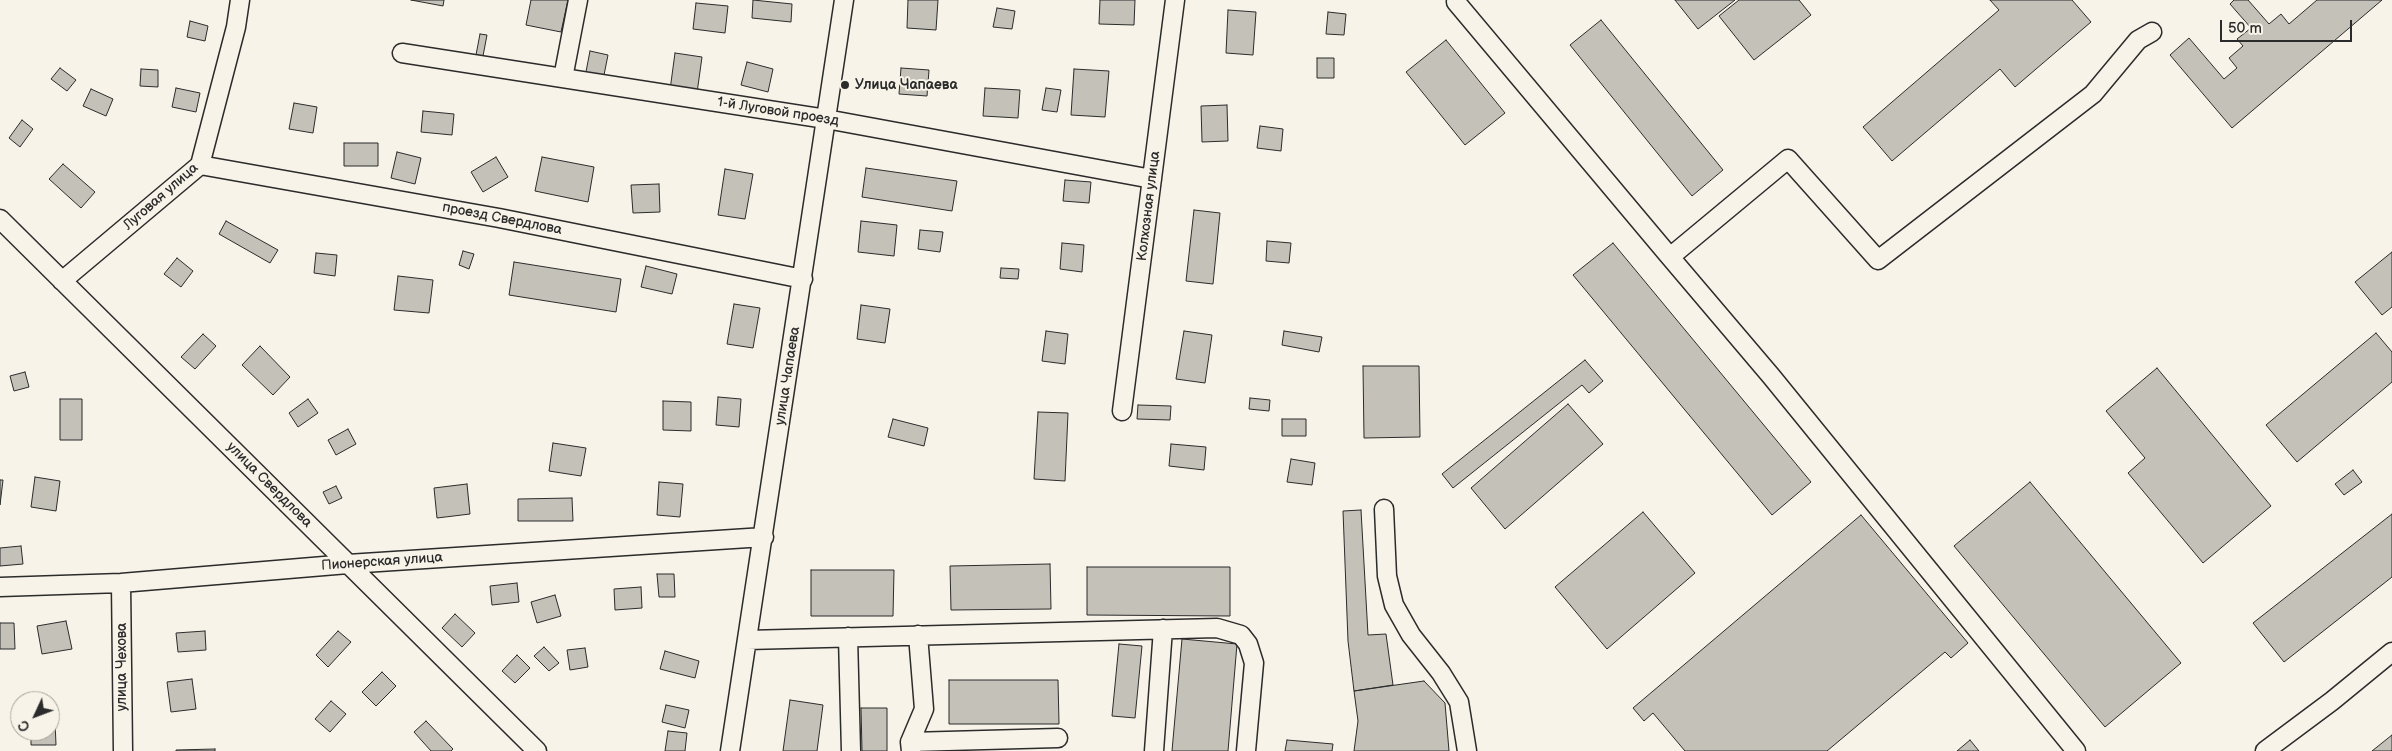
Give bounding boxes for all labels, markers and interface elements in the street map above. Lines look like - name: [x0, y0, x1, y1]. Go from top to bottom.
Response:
- scale bar: [2222, 10, 2354, 42]
- text: 50 m: [2228, 19, 2262, 38]
- place label: Улица Чапаева: [855, 77, 958, 93]
- marker: Улица Чапаева: [839, 79, 851, 91]
- street label: 1-й Луговой проезд: [716, 94, 840, 130]
- street label: Колхозная улица: [1134, 150, 1164, 262]
- street label: Луговая улица: [120, 160, 202, 234]
- street label: проезд Свердлова: [441, 199, 563, 239]
- street label: улица Чапаева: [772, 325, 804, 427]
- street label: улица Свердлова: [223, 439, 315, 531]
- street label: Пионерская улица: [321, 549, 443, 575]
- street label: улица Чехова: [114, 623, 130, 711]
- north arrow: [10, 691, 60, 741]
- text: С: [15, 717, 34, 735]

